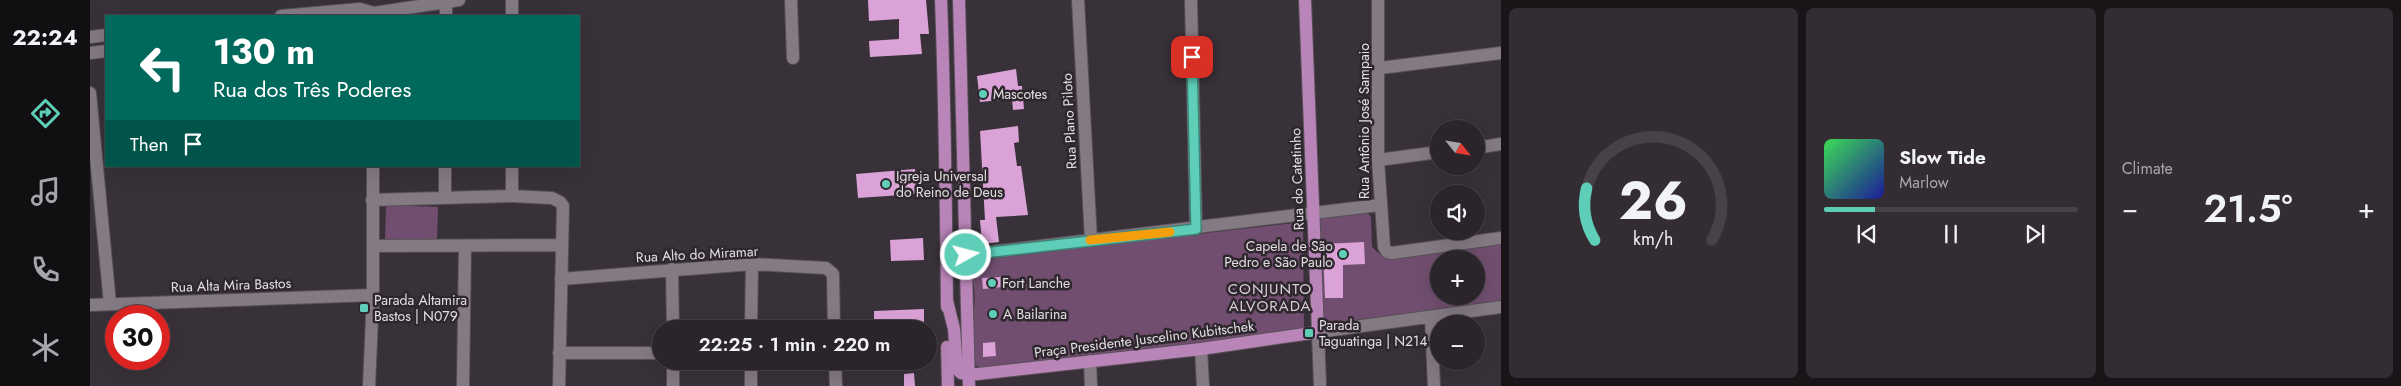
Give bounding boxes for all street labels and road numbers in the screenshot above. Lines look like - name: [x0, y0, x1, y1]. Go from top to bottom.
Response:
- street label: Rua Antônio José Sampaio: [1354, 43, 1374, 199]
- street label: Rua Plano Piloto: [1056, 72, 1082, 170]
- street label: Rua do Catetinho: [1285, 127, 1309, 230]
- street label: Rua Alto do Miramar: [635, 241, 759, 267]
- street label: Rua Alta Mira Bastos: [170, 273, 292, 297]
- street label: Praça Presidente Juscelino Kubitschek: [1033, 315, 1256, 362]

